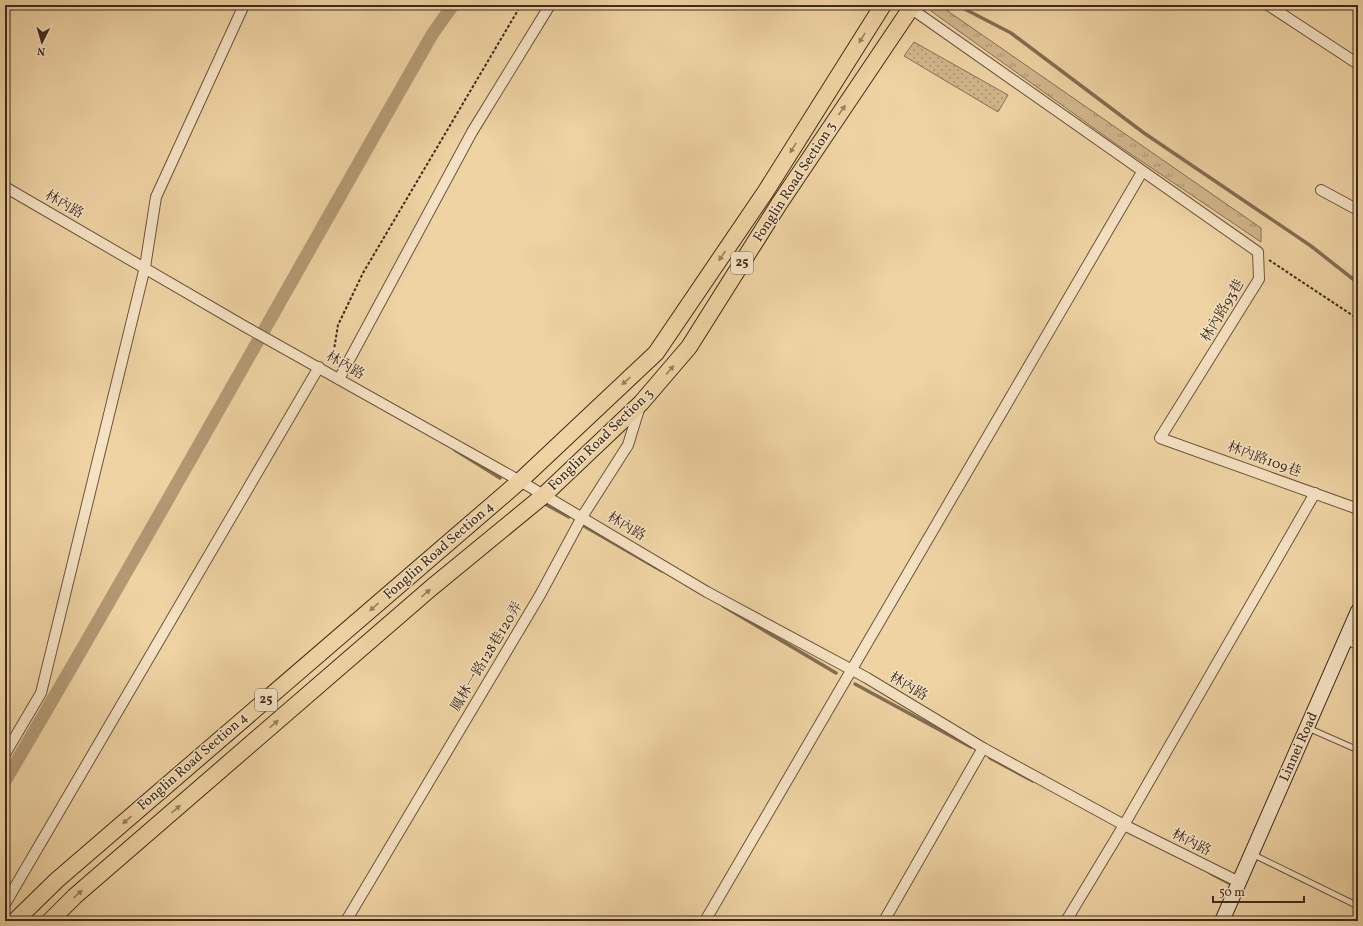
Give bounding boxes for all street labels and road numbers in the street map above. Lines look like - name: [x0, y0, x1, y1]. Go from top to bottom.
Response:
- street label: Fonglin Road Section 3: [749, 118, 841, 246]
- street label: 林內路: [41, 186, 87, 224]
- road number: 25: [731, 252, 753, 274]
- street label: 林內路93巷: [1197, 276, 1249, 346]
- street label: 林內路: [322, 347, 368, 385]
- street label: Fonglin Road Section 3: [544, 385, 658, 495]
- street label: 林內路109巷: [1224, 438, 1304, 482]
- street label: Fonglin Road Section 4: [380, 498, 498, 604]
- street label: 林內路: [603, 508, 649, 546]
- street label: 鳳林一路128巷120弄: [447, 598, 527, 716]
- street label: 林內路: [885, 668, 931, 706]
- road number: 25: [255, 689, 277, 711]
- street label: Fonglin Road Section 4: [134, 709, 252, 815]
- street label: Linnei Road: [1275, 709, 1323, 785]
- street label: 林內路: [1168, 825, 1214, 861]

